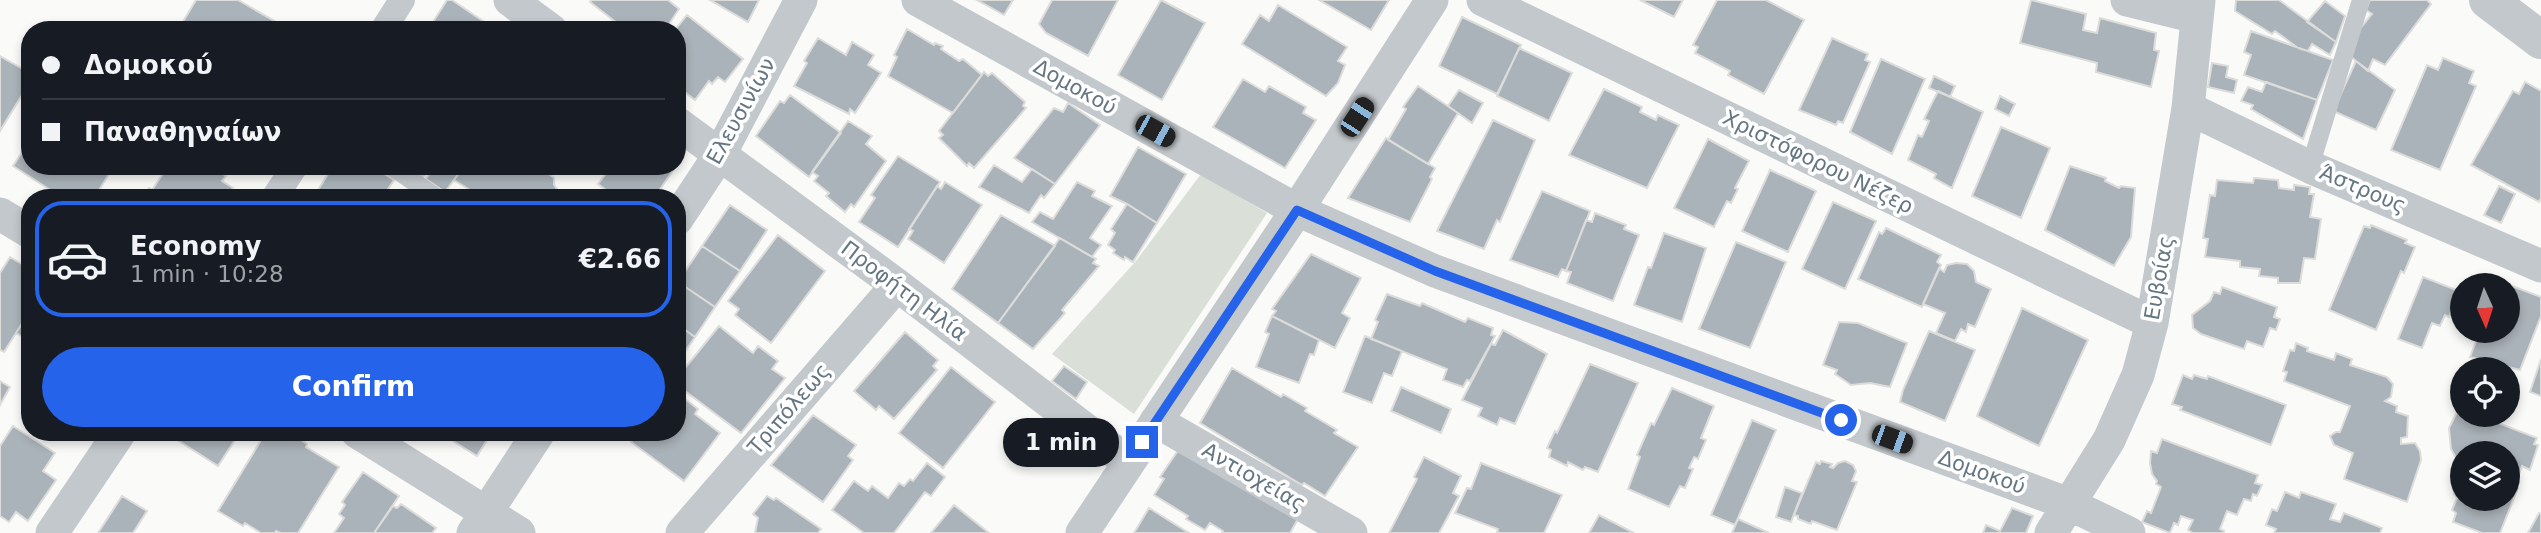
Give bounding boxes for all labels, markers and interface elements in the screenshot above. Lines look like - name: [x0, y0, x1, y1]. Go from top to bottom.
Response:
- text: Δομοκού: [84, 50, 213, 80]
- street label: Ελευσινίων: [702, 54, 780, 168]
- street label: Δομοκού: [1029, 54, 1121, 120]
- car: [1337, 94, 1378, 140]
- street label: Χριστόφορου Νέζερ: [1719, 106, 1917, 218]
- car: [1132, 112, 1179, 150]
- text: Παναθηναίων: [84, 117, 282, 147]
- street label: Άστρους: [2316, 160, 2410, 218]
- icon: car: [46, 228, 109, 291]
- text: Economy: [130, 231, 261, 261]
- street label: Ευβοίας: [2140, 234, 2178, 322]
- street label: Προφήτη Ηλία: [837, 236, 971, 346]
- text: €2.66: [579, 244, 661, 274]
- text: 1 min · 10:28: [130, 261, 284, 287]
- north arrow: [2450, 273, 2520, 343]
- map controls: [2450, 273, 2520, 511]
- button: Confirm: [42, 347, 665, 427]
- button: locate: [2450, 357, 2520, 427]
- street label: Τριπόλεως: [742, 359, 835, 460]
- route start: [1825, 404, 1857, 436]
- callout: 1 min: [1002, 418, 1118, 466]
- car: [1869, 422, 1916, 456]
- route end: [1126, 426, 1158, 458]
- text: 1 min: [1025, 429, 1097, 455]
- street label: Αντιοχείας: [1198, 438, 1310, 516]
- button: layers: [2450, 441, 2520, 511]
- street label: Δομοκού: [1935, 445, 2029, 499]

